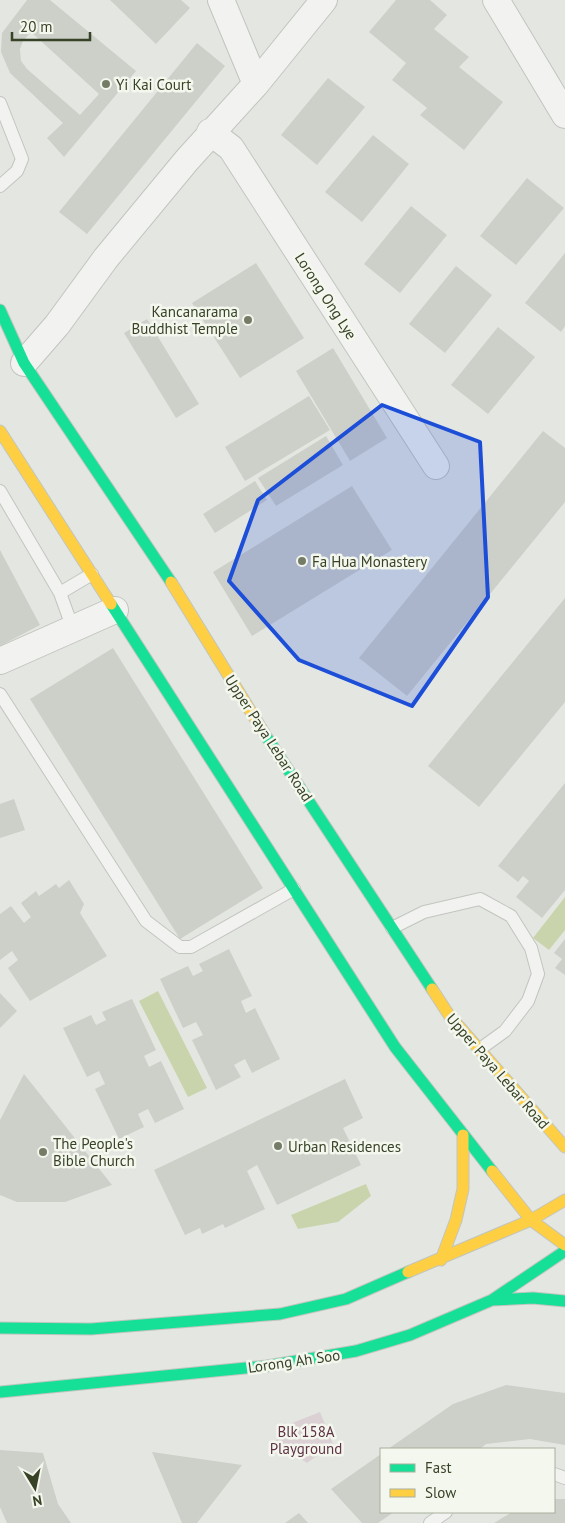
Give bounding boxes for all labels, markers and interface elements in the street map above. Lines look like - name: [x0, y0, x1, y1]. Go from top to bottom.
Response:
- scale bar: [12, 10, 90, 42]
- text: 20 m: [20, 17, 53, 36]
- place label: Yi Kai Court: [116, 75, 191, 94]
- marker: Yi Kai Court: [100, 78, 112, 90]
- street label: Lorong Ong Lye: [291, 249, 361, 343]
- place label: Kancanarama Buddhist Temple: [132, 302, 238, 338]
- marker: Kancanarama Buddhist Temple: [242, 314, 254, 326]
- place label: Fa Hua Monastery: [312, 552, 427, 571]
- marker: Fa Hua Monastery: [296, 555, 308, 567]
- street label: Upper Paya Lebar Road: [221, 671, 317, 805]
- street label: Upper Paya Lebar Road: [442, 1009, 554, 1133]
- place label: The People's Bible Church: [53, 1134, 135, 1170]
- place label: Urban Residences: [288, 1137, 401, 1156]
- marker: Urban Residences: [272, 1140, 284, 1152]
- marker: The People's Bible Church: [37, 1146, 49, 1158]
- street label: Lorong Ah Soo: [247, 1345, 341, 1377]
- park label: Blk 158A Playground: [270, 1422, 342, 1458]
- legend: [380, 1448, 555, 1513]
- text: Fast: [425, 1458, 452, 1477]
- north arrow: [10, 1463, 60, 1513]
- text: Slow: [425, 1483, 456, 1502]
- text: N: [31, 1491, 43, 1510]

